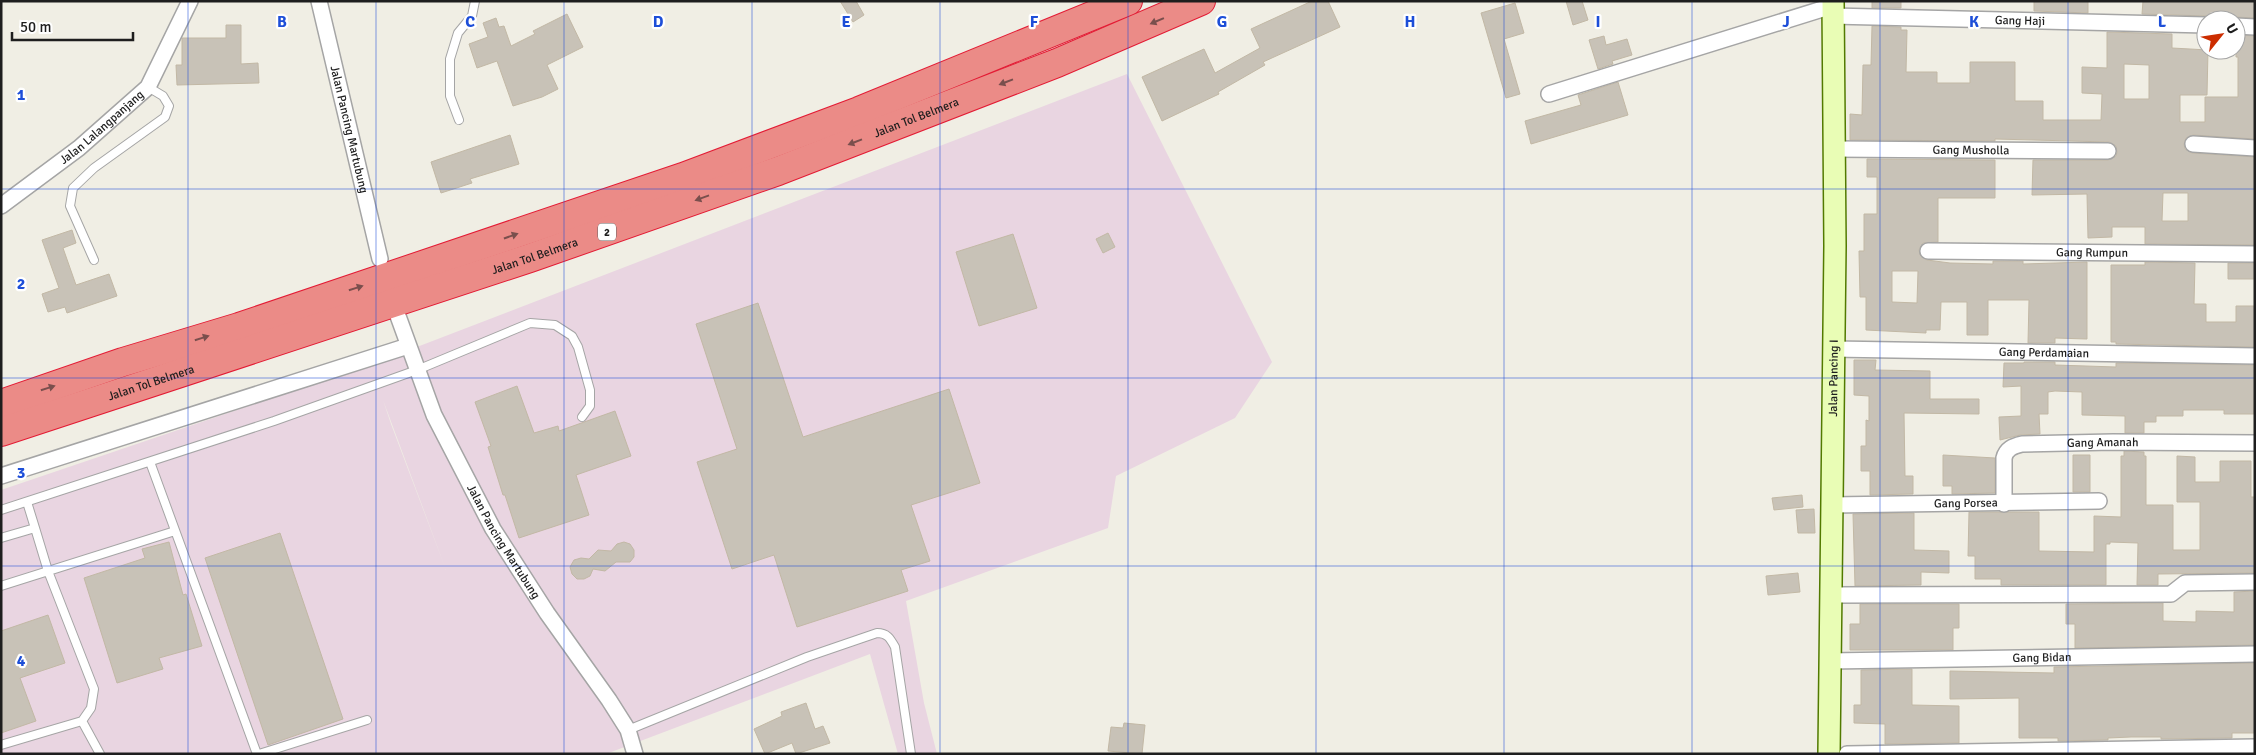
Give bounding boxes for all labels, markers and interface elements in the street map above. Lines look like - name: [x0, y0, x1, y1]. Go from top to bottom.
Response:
- scale bar: [12, 10, 134, 42]
- north arrow: [2196, 10, 2246, 60]
- text: B: [277, 12, 287, 32]
- text: C: [465, 12, 475, 32]
- text: D: [653, 12, 664, 32]
- text: E: [841, 12, 851, 32]
- text: F: [1030, 12, 1039, 32]
- text: G: [1217, 12, 1227, 32]
- text: H: [1405, 12, 1415, 32]
- text: I: [1595, 12, 1601, 32]
- text: J: [1782, 12, 1790, 32]
- text: K: [1969, 12, 1979, 32]
- street label: Gang Haji: [1995, 12, 2045, 29]
- text: L: [2158, 12, 2167, 32]
- text: 50 m: [20, 18, 51, 36]
- one-way arrow: [1149, 18, 1164, 26]
- text: U: [2222, 20, 2242, 37]
- street label: Jalan Pancing Martubung: [327, 64, 372, 195]
- one-way arrow: [999, 79, 1013, 87]
- text: 1: [17, 85, 26, 105]
- street label: Jalan Lalangpanjang: [57, 87, 147, 167]
- street label: Jalan Tol Belmera: [872, 94, 961, 141]
- one-way arrow: [847, 138, 862, 146]
- street label: Gang Musholla: [1933, 142, 2009, 158]
- one-way arrow: [694, 194, 709, 202]
- road number: 2: [598, 223, 616, 240]
- one-way arrow: [503, 232, 518, 239]
- street label: Jalan Tol Belmera: [490, 234, 580, 278]
- street label: Gang Rumpun: [2056, 245, 2128, 260]
- text: 2: [17, 274, 25, 294]
- one-way arrow: [349, 283, 364, 291]
- one-way arrow: [195, 334, 210, 342]
- street label: Jalan Pancing I: [1825, 339, 1841, 417]
- street label: Gang Perdamaian: [1999, 344, 2089, 361]
- street label: Jalan Tol Belmera: [106, 361, 196, 404]
- one-way arrow: [40, 384, 55, 392]
- street label: Gang Amanah: [2067, 434, 2139, 451]
- text: 3: [17, 463, 25, 483]
- street label: Jalan Pancing Martubung: [464, 482, 543, 602]
- street label: Gang Porsea: [1934, 495, 1998, 511]
- street label: Gang Bidan: [2012, 650, 2072, 665]
- text: 4: [17, 651, 26, 671]

